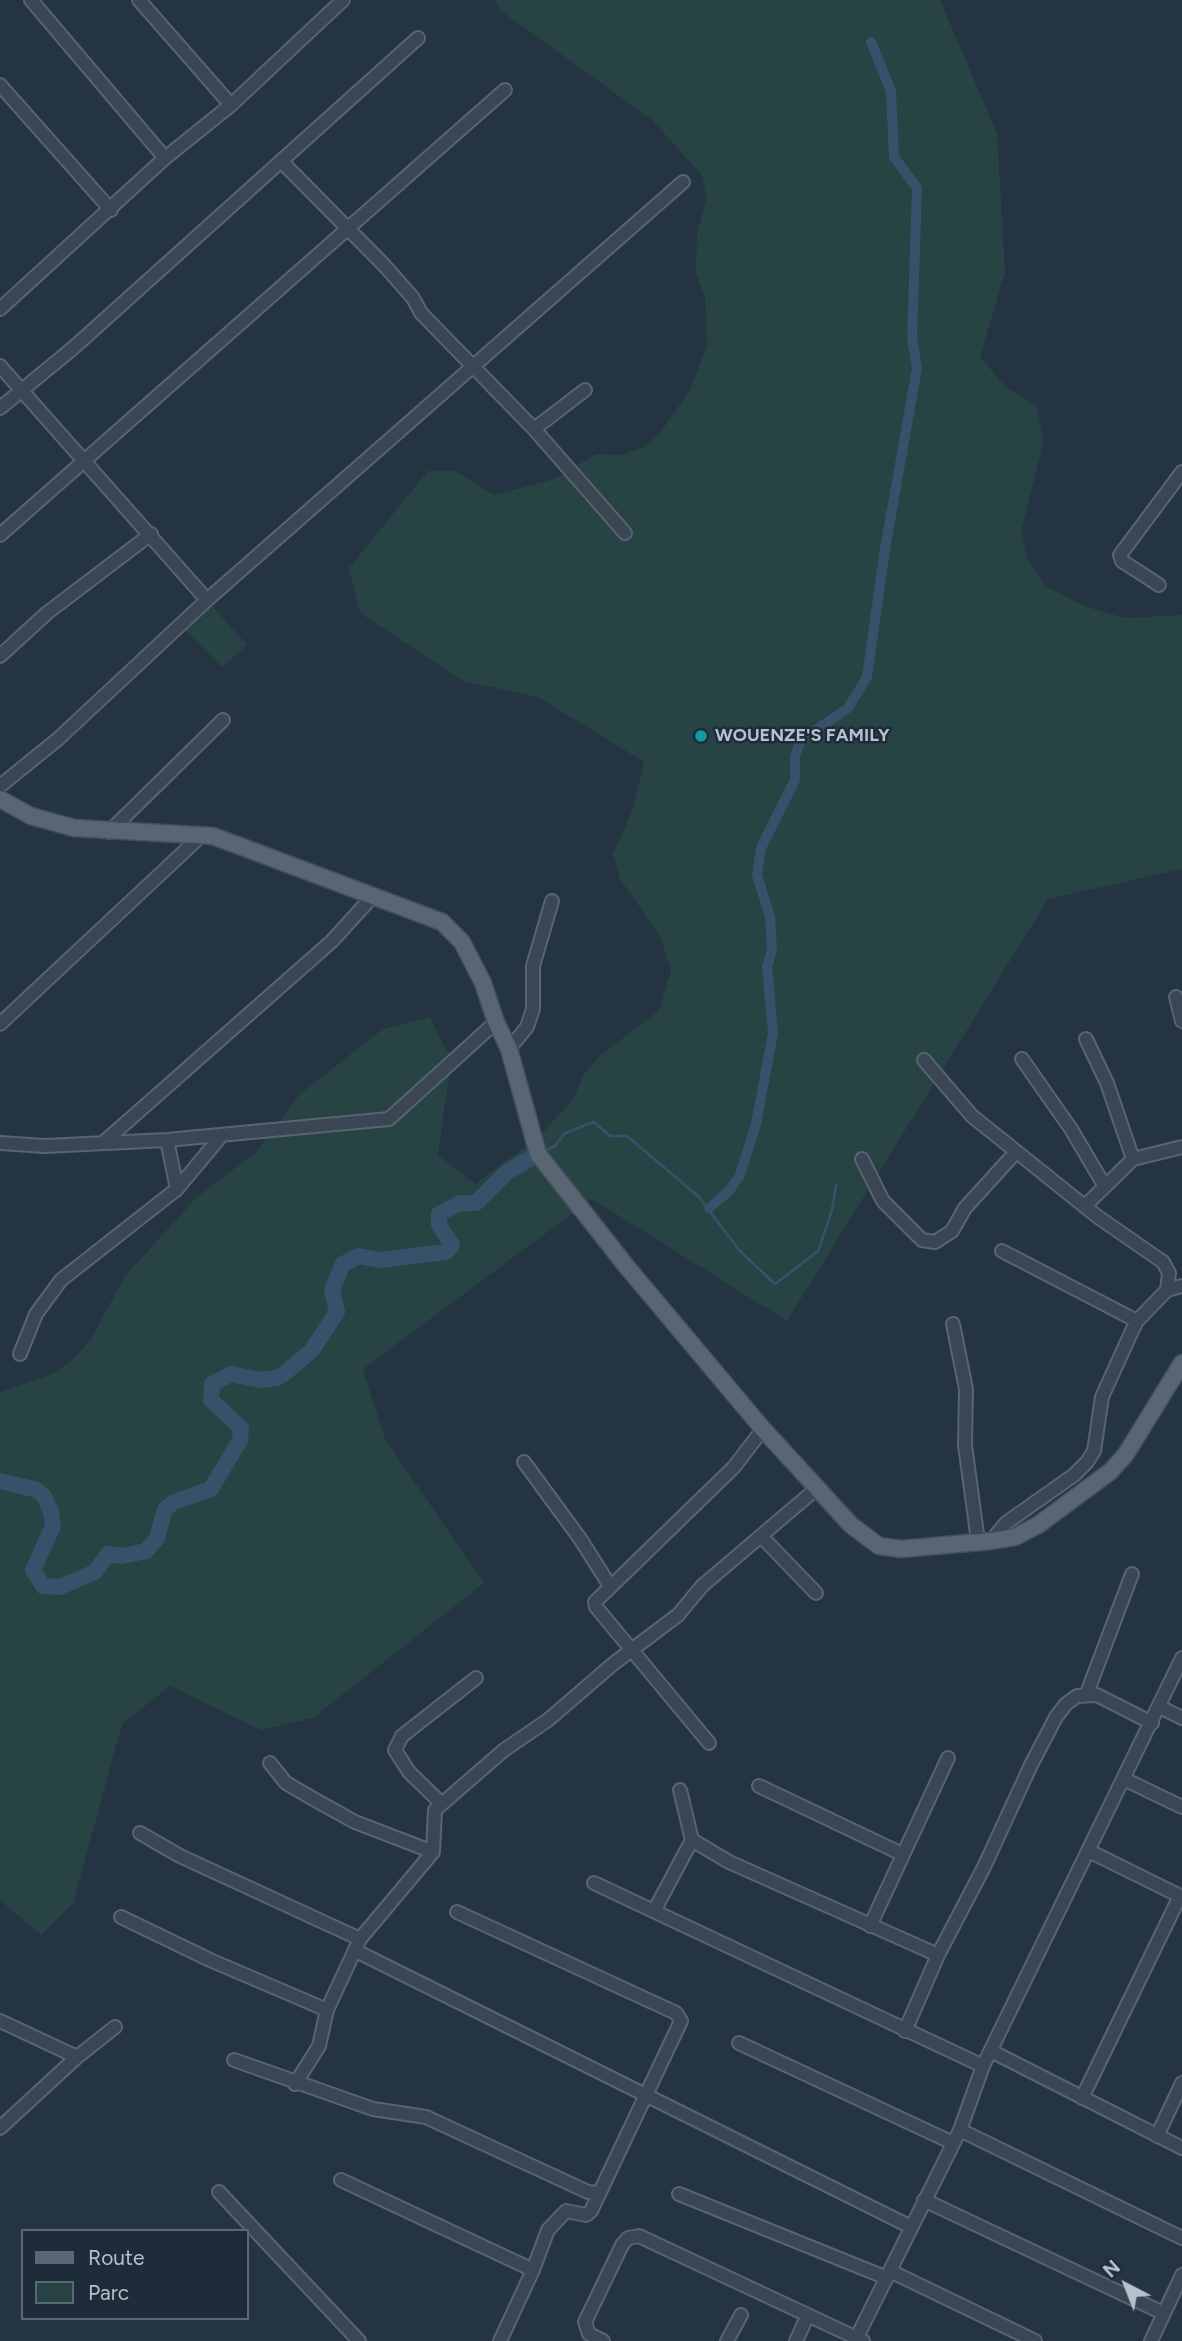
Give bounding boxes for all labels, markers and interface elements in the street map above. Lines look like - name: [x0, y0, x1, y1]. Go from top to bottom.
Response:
- place label: WOUENZE'S FAMILY: [715, 725, 890, 747]
- marker: WOUENZE'S FAMILY: [693, 728, 709, 744]
- legend: [21, 2229, 248, 2320]
- text: Route: [88, 2245, 144, 2270]
- north arrow: [1091, 2250, 1161, 2320]
- text: N: [1098, 2256, 1125, 2282]
- text: Parc: [88, 2280, 129, 2305]

